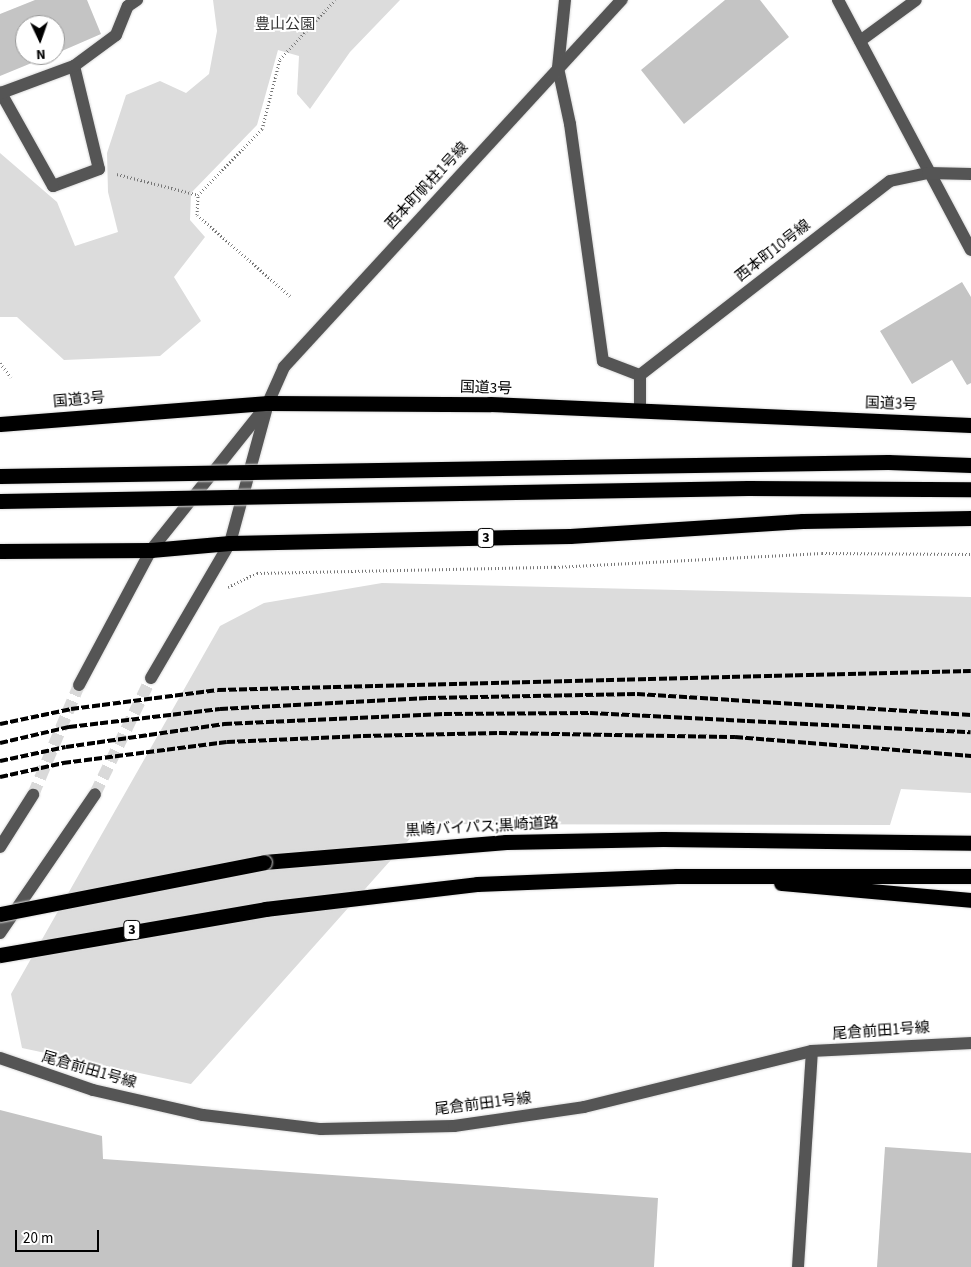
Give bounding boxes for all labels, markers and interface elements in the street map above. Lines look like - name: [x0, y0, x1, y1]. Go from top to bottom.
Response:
- north arrow: [15, 15, 65, 65]
- park label: 豊山公園: [255, 16, 315, 34]
- text: N: [36, 44, 46, 64]
- street label: 西本町帆柱1号線: [382, 139, 472, 233]
- street label: 西本町10号線: [732, 216, 814, 286]
- street label: 国道3号: [459, 378, 513, 398]
- street label: 国道3号: [52, 389, 106, 411]
- street label: 国道3号: [864, 394, 918, 414]
- road number: 3: [477, 526, 495, 550]
- street label: 黒崎バイパス;黒崎道路: [405, 814, 559, 840]
- road number: 3: [123, 918, 141, 942]
- street label: 尾倉前田1号線: [832, 1019, 930, 1043]
- street label: 尾倉前田1号線: [40, 1048, 138, 1092]
- street label: 尾倉前田1号線: [434, 1089, 532, 1119]
- scale bar: [18, 1220, 101, 1252]
- text: 20 m: [23, 1228, 53, 1249]

